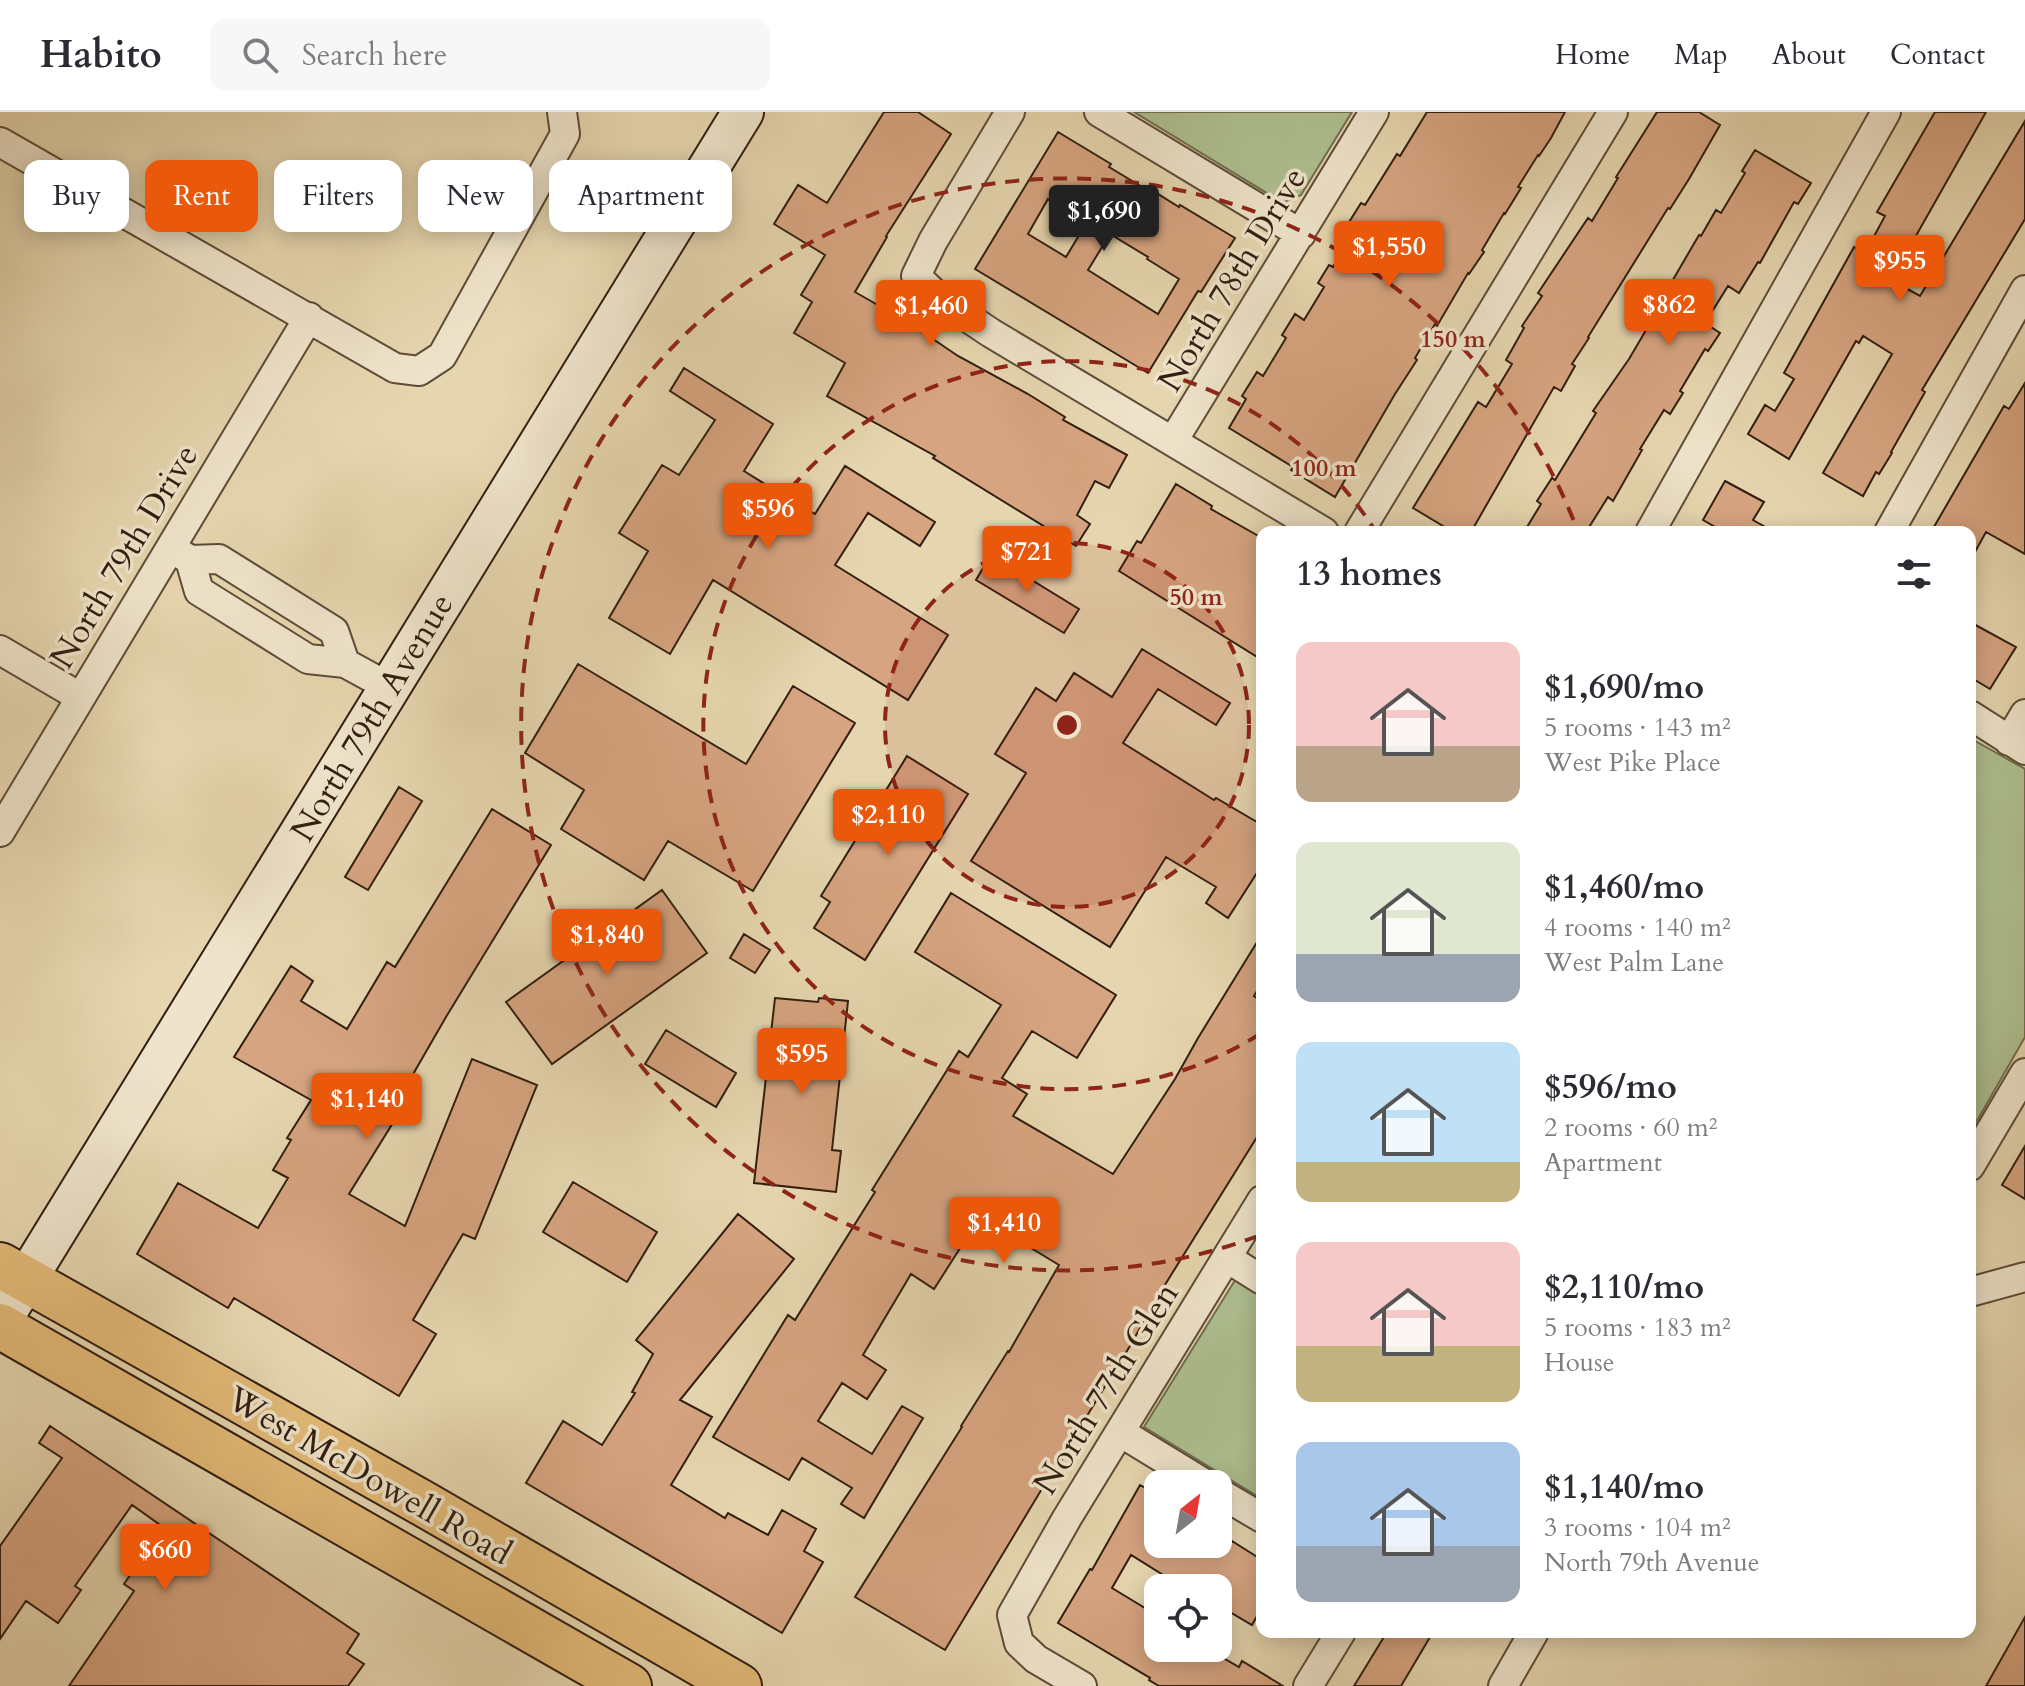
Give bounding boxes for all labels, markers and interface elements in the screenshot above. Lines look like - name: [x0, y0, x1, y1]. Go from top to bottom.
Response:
- search box: [210, 19, 770, 91]
- text: Habito: [40, 29, 162, 81]
- icon: search: [238, 33, 282, 77]
- text: Search here: [302, 35, 447, 76]
- text: Home: [1555, 36, 1630, 74]
- text: Map: [1674, 36, 1728, 74]
- text: About: [1772, 36, 1846, 74]
- text: Contact: [1890, 36, 1985, 74]
- street label: North 78th Drive: [1147, 159, 1317, 400]
- chip: Buy: [24, 160, 129, 232]
- chip: Rent: [145, 160, 258, 232]
- chip: Filters: [274, 160, 402, 232]
- chip: New: [418, 160, 533, 232]
- chip: Apartment: [549, 160, 732, 232]
- pin: $1,690: [1039, 185, 1169, 253]
- text: $1,690: [1067, 193, 1141, 228]
- pin: $1,550: [1324, 221, 1454, 289]
- text: $1,550: [1352, 229, 1426, 264]
- pin: $955: [1853, 235, 1947, 303]
- text: $955: [1873, 243, 1927, 278]
- pin: $862: [1622, 279, 1716, 347]
- pin: $1,460: [866, 280, 996, 348]
- text: $862: [1642, 287, 1696, 322]
- text: $1,460: [894, 288, 968, 323]
- text: 150 m: [1420, 323, 1487, 356]
- street label: North 79th Drive: [39, 436, 209, 677]
- text: 100 m: [1291, 452, 1358, 485]
- pin: $596: [721, 483, 815, 551]
- text: $596: [741, 491, 795, 526]
- pin: $721: [980, 526, 1074, 594]
- text: $721: [1000, 534, 1054, 569]
- text: 13 homes: [1296, 551, 1442, 597]
- icon: filters: [1892, 552, 1936, 596]
- text: 50 m: [1169, 581, 1223, 614]
- street label: North 79th Avenue: [280, 585, 464, 850]
- text: $1,690/mo: [1544, 664, 1704, 710]
- icon: home: [1360, 674, 1456, 770]
- text: 5 rooms · 143 m²: [1544, 710, 1731, 745]
- centre of rings: [1053, 711, 1081, 739]
- text: West Pike Place: [1544, 745, 1721, 780]
- pin: $2,110: [823, 789, 953, 857]
- text: $2,110: [851, 797, 925, 832]
- text: $1,460/mo: [1544, 864, 1704, 910]
- icon: home: [1360, 874, 1456, 970]
- pin: $1,840: [542, 909, 672, 977]
- text: 4 rooms · 140 m²: [1544, 910, 1731, 945]
- text: $1,840: [570, 917, 644, 952]
- text: West Palm Lane: [1544, 945, 1724, 980]
- pin: $595: [755, 1028, 849, 1096]
- text: $595: [775, 1036, 829, 1071]
- text: $596/mo: [1544, 1064, 1677, 1110]
- pin: $1,140: [302, 1073, 432, 1141]
- icon: home: [1360, 1074, 1456, 1170]
- text: $1,140: [330, 1081, 404, 1116]
- text: 2 rooms · 60 m²: [1544, 1110, 1717, 1145]
- text: Apartment: [1544, 1145, 1662, 1180]
- pin: $1,410: [939, 1197, 1069, 1265]
- text: $1,410: [967, 1205, 1041, 1240]
- text: $2,110/mo: [1544, 1264, 1704, 1310]
- street label: North 77th Glen: [1022, 1274, 1189, 1503]
- icon: home: [1360, 1274, 1456, 1370]
- text: 5 rooms · 183 m²: [1544, 1310, 1731, 1345]
- text: House: [1544, 1345, 1615, 1380]
- street label: West McDowell Road: [218, 1375, 520, 1576]
- text: $1,140/mo: [1544, 1464, 1704, 1510]
- north arrow: [1144, 1470, 1232, 1558]
- map controls: [1144, 1470, 1232, 1662]
- icon: home: [1360, 1474, 1456, 1570]
- text: 3 rooms · 104 m²: [1544, 1510, 1731, 1545]
- pin: $660: [118, 1524, 212, 1592]
- text: $660: [138, 1532, 192, 1567]
- text: North 79th Avenue: [1544, 1545, 1760, 1580]
- button: locate: [1144, 1574, 1232, 1662]

